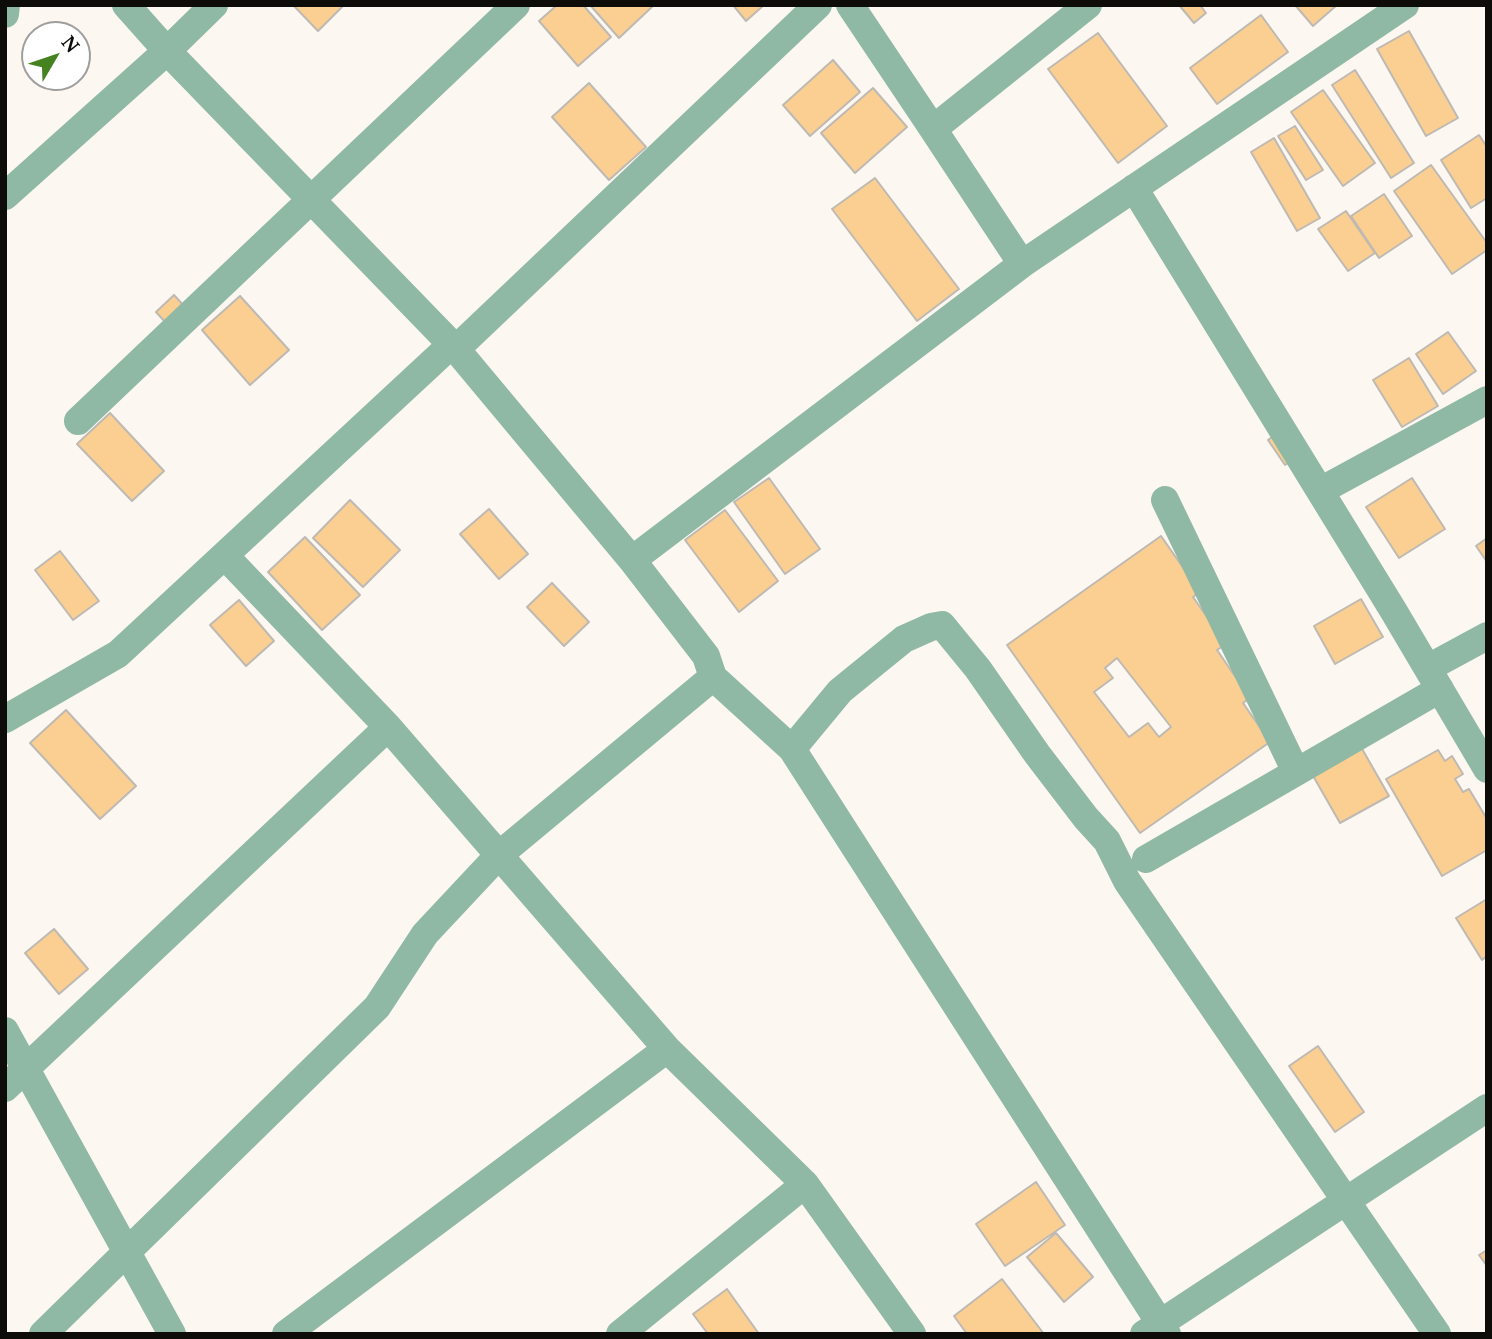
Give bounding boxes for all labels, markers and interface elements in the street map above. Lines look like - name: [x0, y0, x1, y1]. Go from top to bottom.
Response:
- north arrow: [21, 21, 91, 91]
- text: N: [56, 30, 86, 58]

